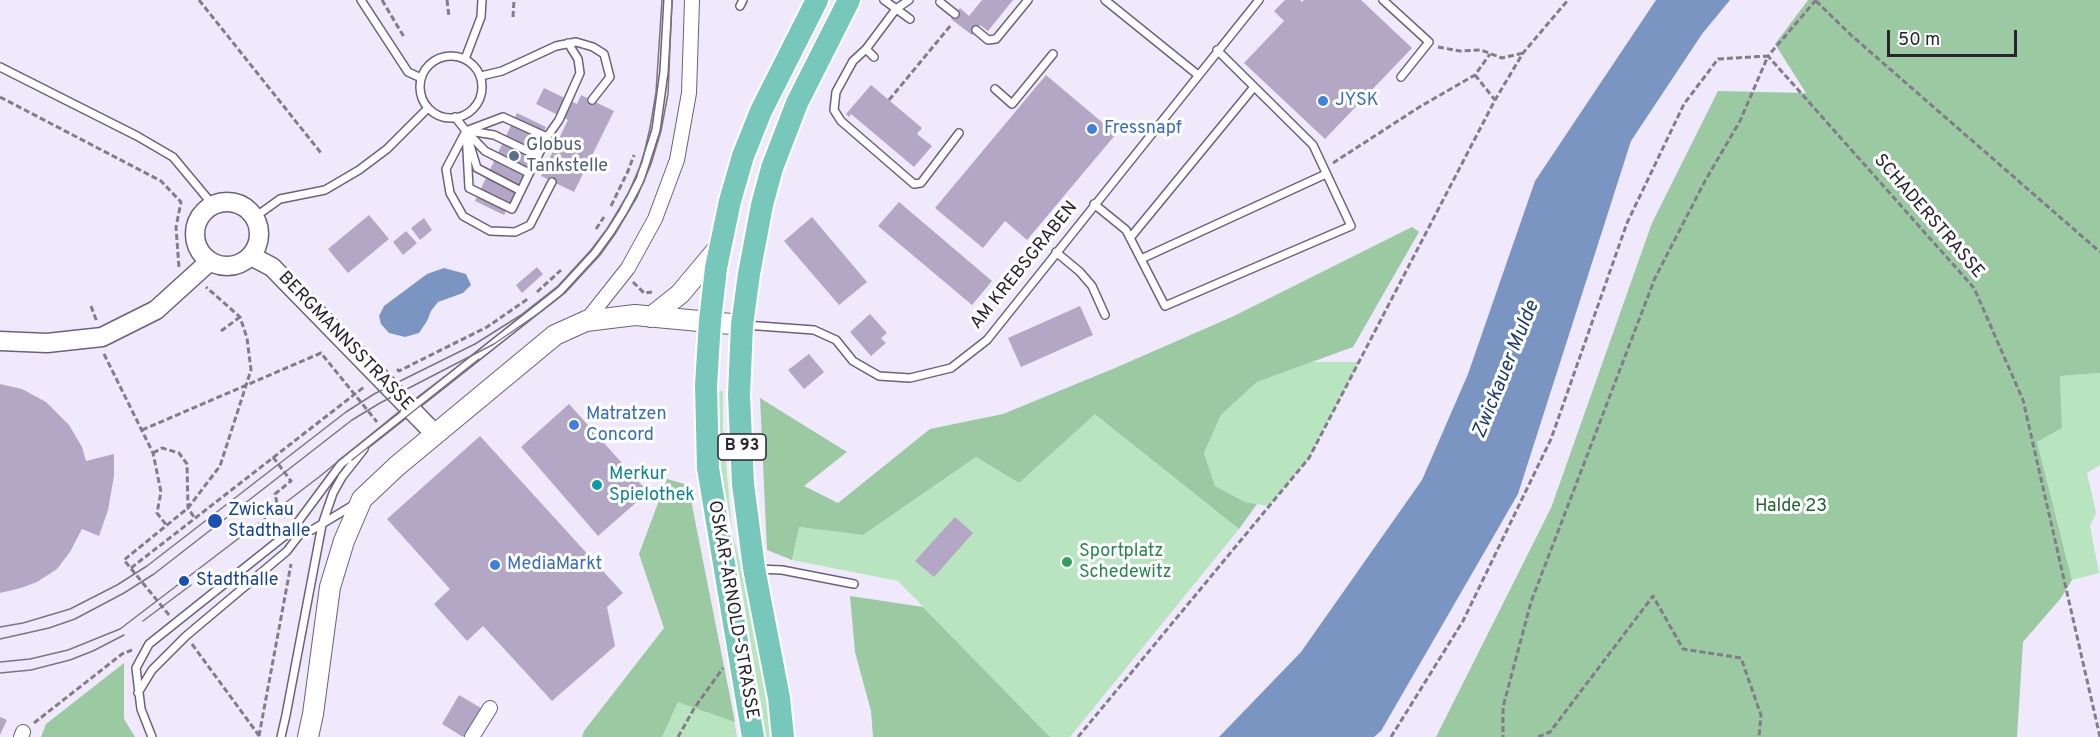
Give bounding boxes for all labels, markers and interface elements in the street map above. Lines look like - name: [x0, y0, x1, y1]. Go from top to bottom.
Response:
- scale bar: [1890, 18, 2020, 56]
- text: 50 m: [1898, 29, 1940, 52]
- place label: JYSK: [1335, 90, 1379, 112]
- marker: JYSK: [1316, 94, 1330, 108]
- place label: Fressnapf: [1104, 118, 1182, 140]
- marker: Fressnapf: [1085, 122, 1099, 136]
- place label: Globus Tankstelle: [526, 135, 608, 178]
- marker: Globus Tankstelle: [507, 149, 521, 163]
- street label: SCHADERSTRASSE: [1868, 150, 1988, 284]
- street label: AM KREBSGRABEN: [967, 198, 1083, 334]
- street label: BERGMANNSSTRASSE: [273, 268, 417, 416]
- water label: Zwickauer Mulde: [1468, 298, 1546, 442]
- place label: Matratzen Concord: [586, 404, 667, 446]
- marker: Matratzen Concord: [567, 418, 581, 432]
- road number: B 93: [718, 434, 766, 460]
- place label: Merkur Spielothek: [609, 464, 695, 506]
- marker: Merkur Spielothek: [590, 478, 604, 492]
- park label: Halde 23: [1755, 496, 1827, 518]
- street label: OSKAR-ARNOLD-STRASSE: [702, 499, 762, 721]
- place label: Zwickau Stadthalle: [228, 500, 310, 542]
- marker: Zwickau Stadthalle: [206, 512, 224, 530]
- place label: Sportplatz Schedewitz: [1079, 541, 1172, 584]
- place label: MediaMarkt: [507, 554, 602, 576]
- marker: Sportplatz Schedewitz: [1060, 555, 1074, 569]
- marker: MediaMarkt: [488, 558, 502, 572]
- place label: Stadthalle: [196, 570, 278, 592]
- marker: Stadthalle: [177, 574, 191, 588]

